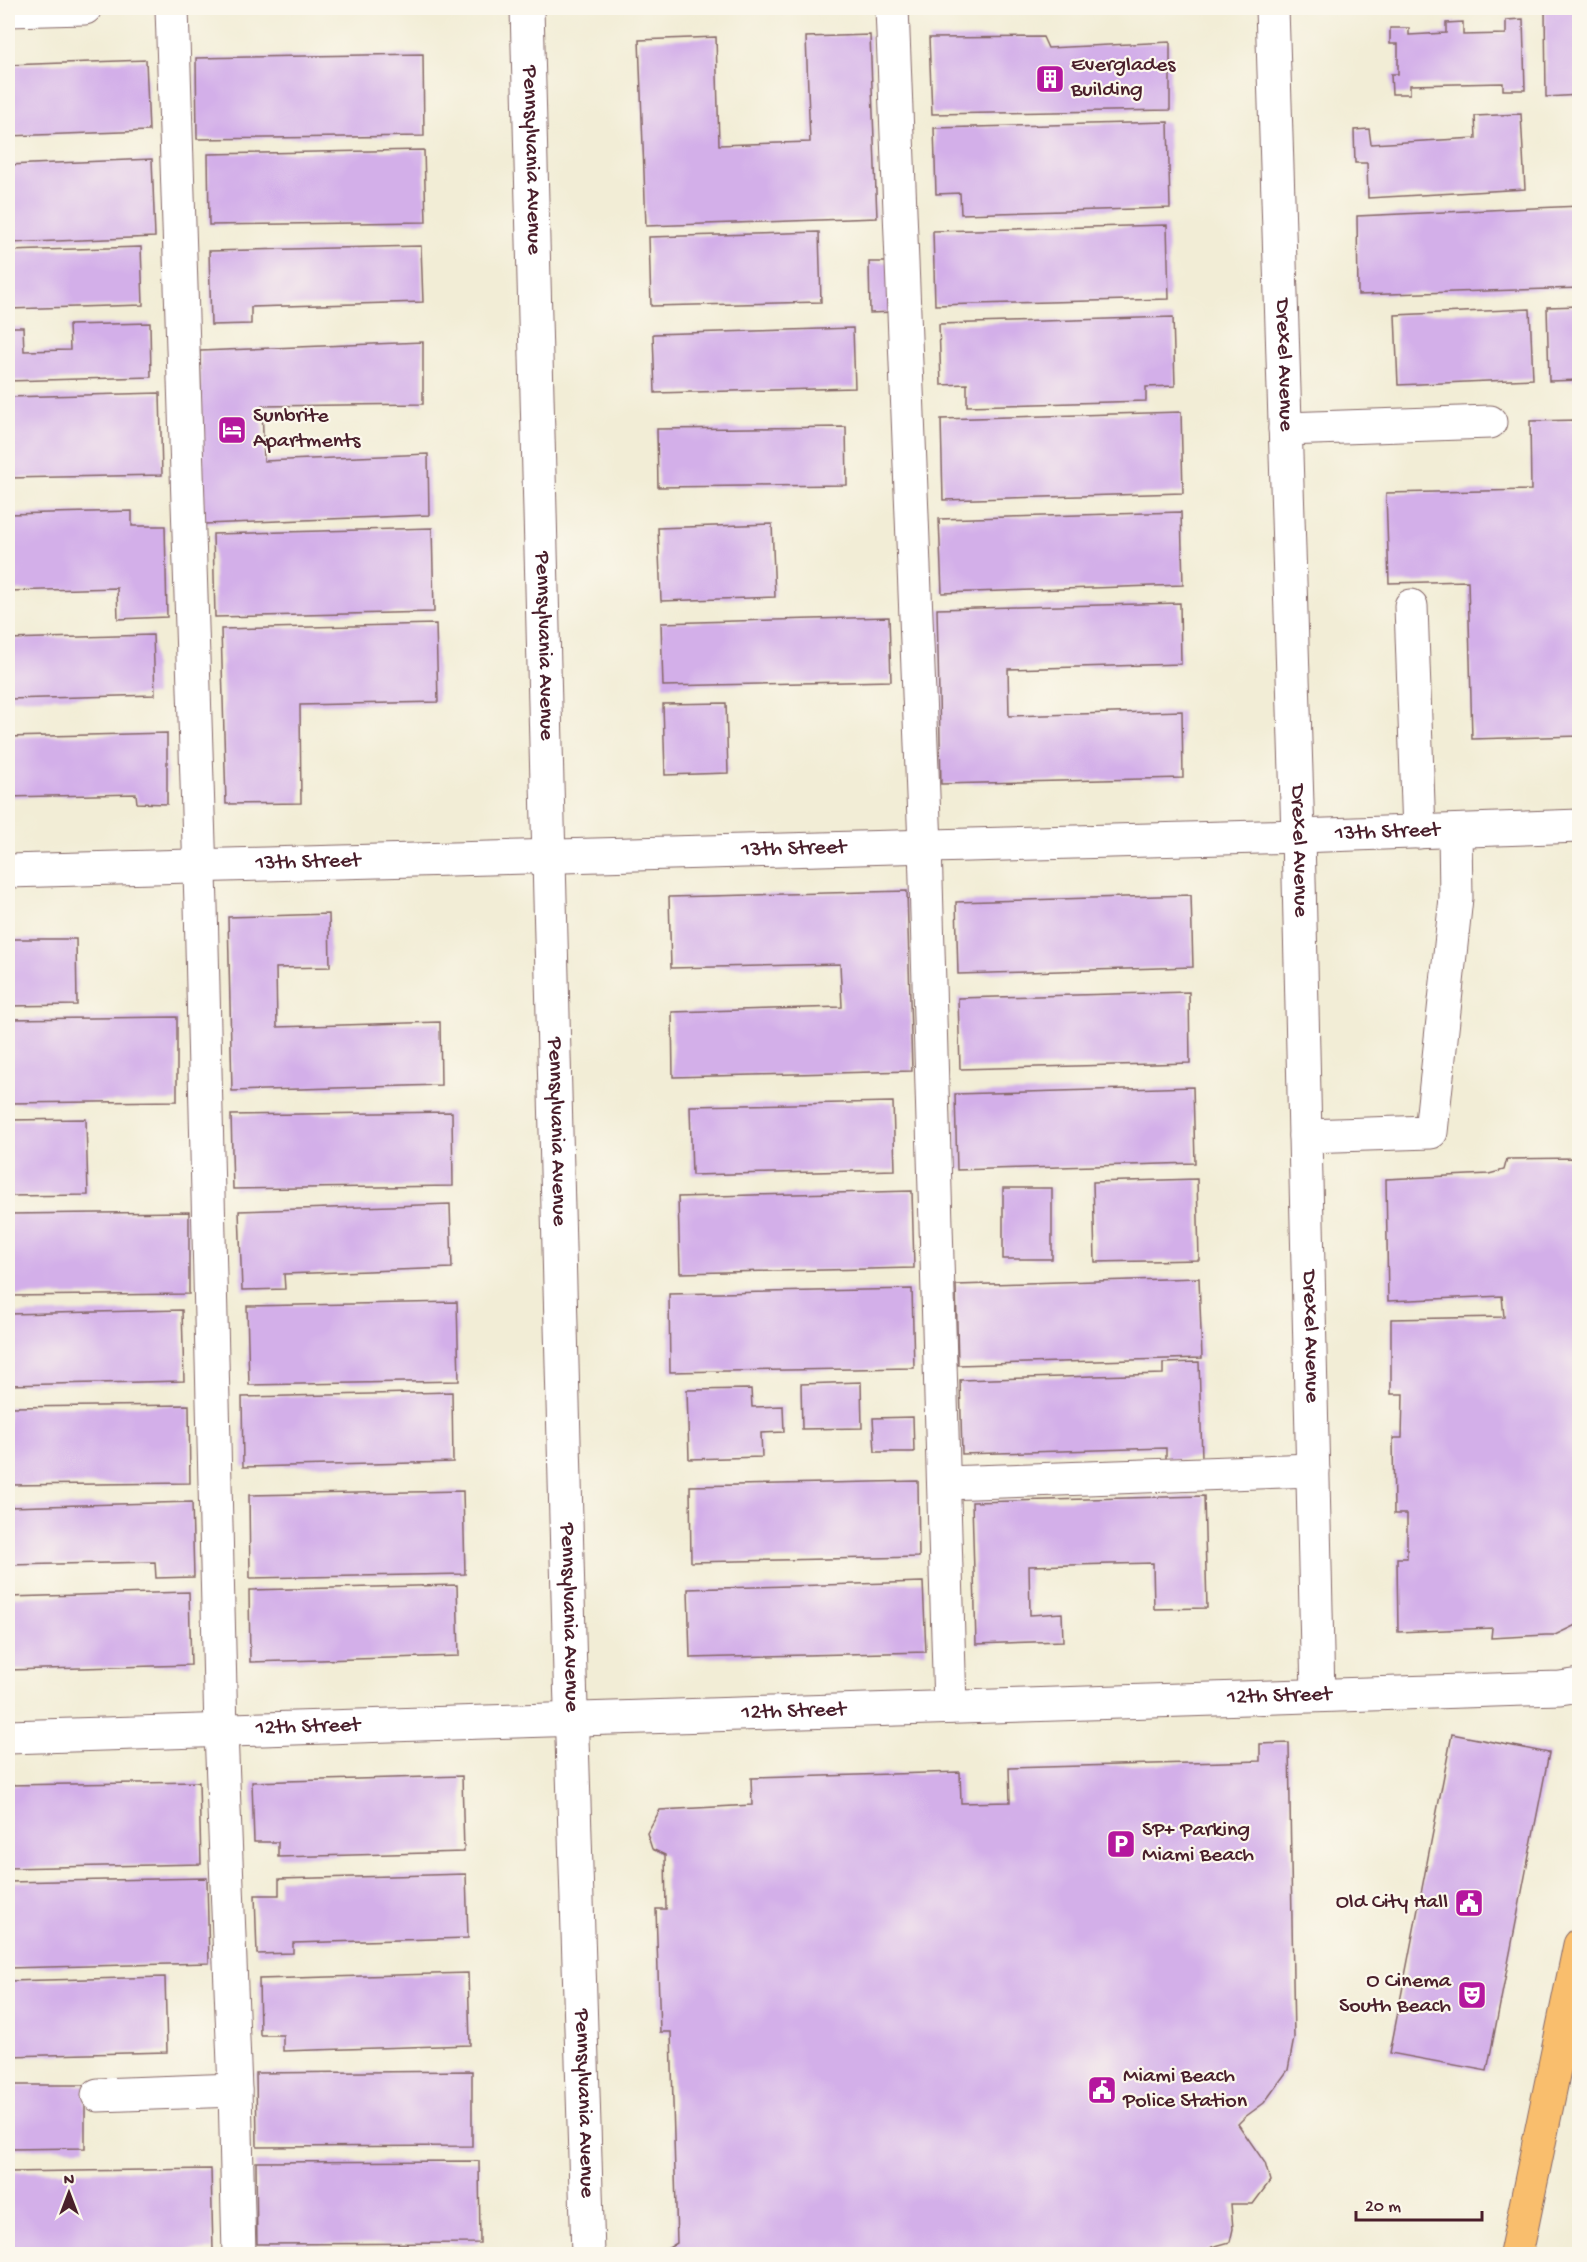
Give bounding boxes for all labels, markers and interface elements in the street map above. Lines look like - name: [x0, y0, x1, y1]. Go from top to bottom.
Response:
- place label: Everglades Building: [1070, 53, 1176, 104]
- building icon: Everglades Building: [1034, 63, 1066, 95]
- street label: Pennsylvania Avenue: [515, 64, 546, 255]
- street label: Drexel Avenue: [1268, 296, 1298, 432]
- place label: Sunbrite Apartments: [253, 404, 361, 455]
- hotel icon: Sunbrite Apartments: [216, 414, 248, 446]
- street label: Pennsylvania Avenue: [528, 550, 559, 741]
- street label: Drexel Avenue: [1283, 782, 1313, 918]
- street label: 13th Street: [1334, 818, 1442, 848]
- street label: 13th Street: [740, 835, 849, 864]
- street label: 13th Street: [254, 848, 363, 877]
- street label: Pennsylvania Avenue: [541, 1036, 571, 1227]
- street label: Drexel Avenue: [1295, 1268, 1324, 1404]
- street label: Pennsylvania Avenue: [553, 1522, 584, 1713]
- street label: 12th Street: [1226, 1682, 1334, 1712]
- street label: 12th Street: [740, 1697, 848, 1727]
- street label: 12th Street: [254, 1713, 362, 1742]
- place label: SP+ Parking Miami Beach: [1142, 1818, 1254, 1869]
- parking icon: SP+ Parking Miami Beach: [1105, 1828, 1137, 1860]
- public building icon: Old City Hall: [1453, 1887, 1485, 1919]
- place label: Old City Hall: [1336, 1890, 1448, 1916]
- place label: O Cinema South Beach: [1339, 1969, 1452, 2020]
- theatre icon: O Cinema South Beach: [1456, 1979, 1488, 2011]
- street label: Pennsylvania Avenue: [567, 2007, 599, 2199]
- place label: Miami Beach Police Station: [1122, 2064, 1248, 2115]
- public building icon: Miami Beach Police Station: [1086, 2074, 1118, 2106]
- north arrow: [39, 2163, 99, 2223]
- text: N: [64, 2172, 75, 2191]
- scale bar: [1356, 2184, 1482, 2222]
- text: 20 m: [1365, 2197, 1401, 2218]

